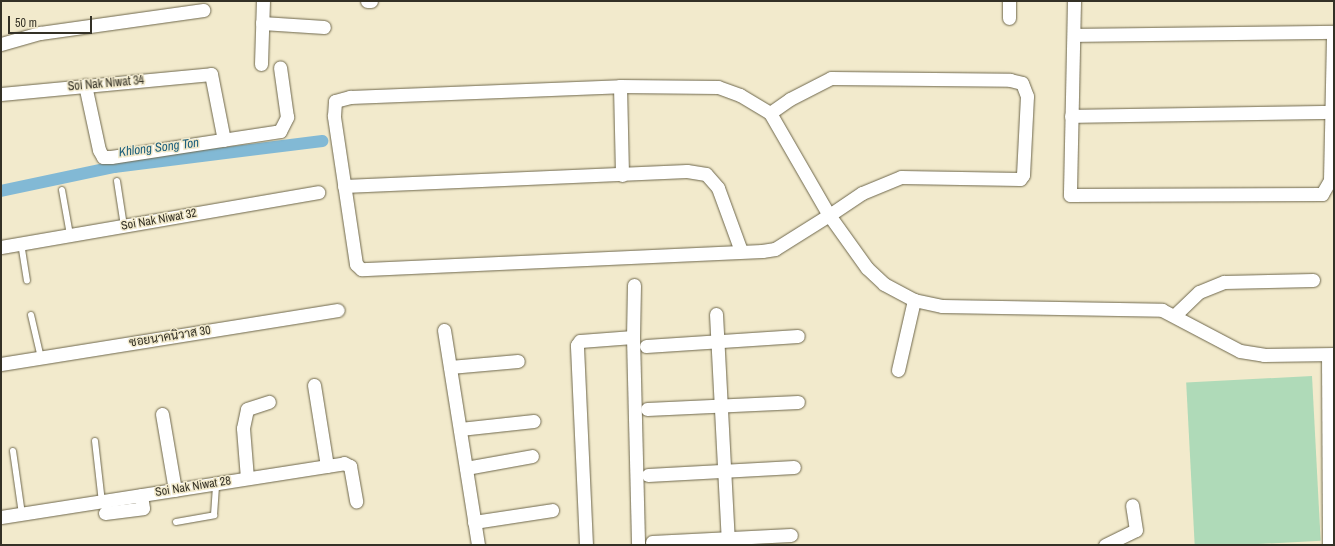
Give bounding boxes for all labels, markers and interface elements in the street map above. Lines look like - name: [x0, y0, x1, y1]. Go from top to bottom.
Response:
- scale bar: [10, 8, 94, 34]
- text: 50 m: [15, 15, 37, 31]
- street label: Soi Nak Niwat 34: [67, 73, 145, 95]
- water label: Khlong Song Ton: [118, 135, 200, 161]
- street label: Soi Nak Niwat 32: [120, 206, 198, 234]
- street label: ซอยนาคนิวาส 30: [128, 323, 212, 351]
- street label: Soi Nak Niwat 28: [154, 474, 232, 500]

